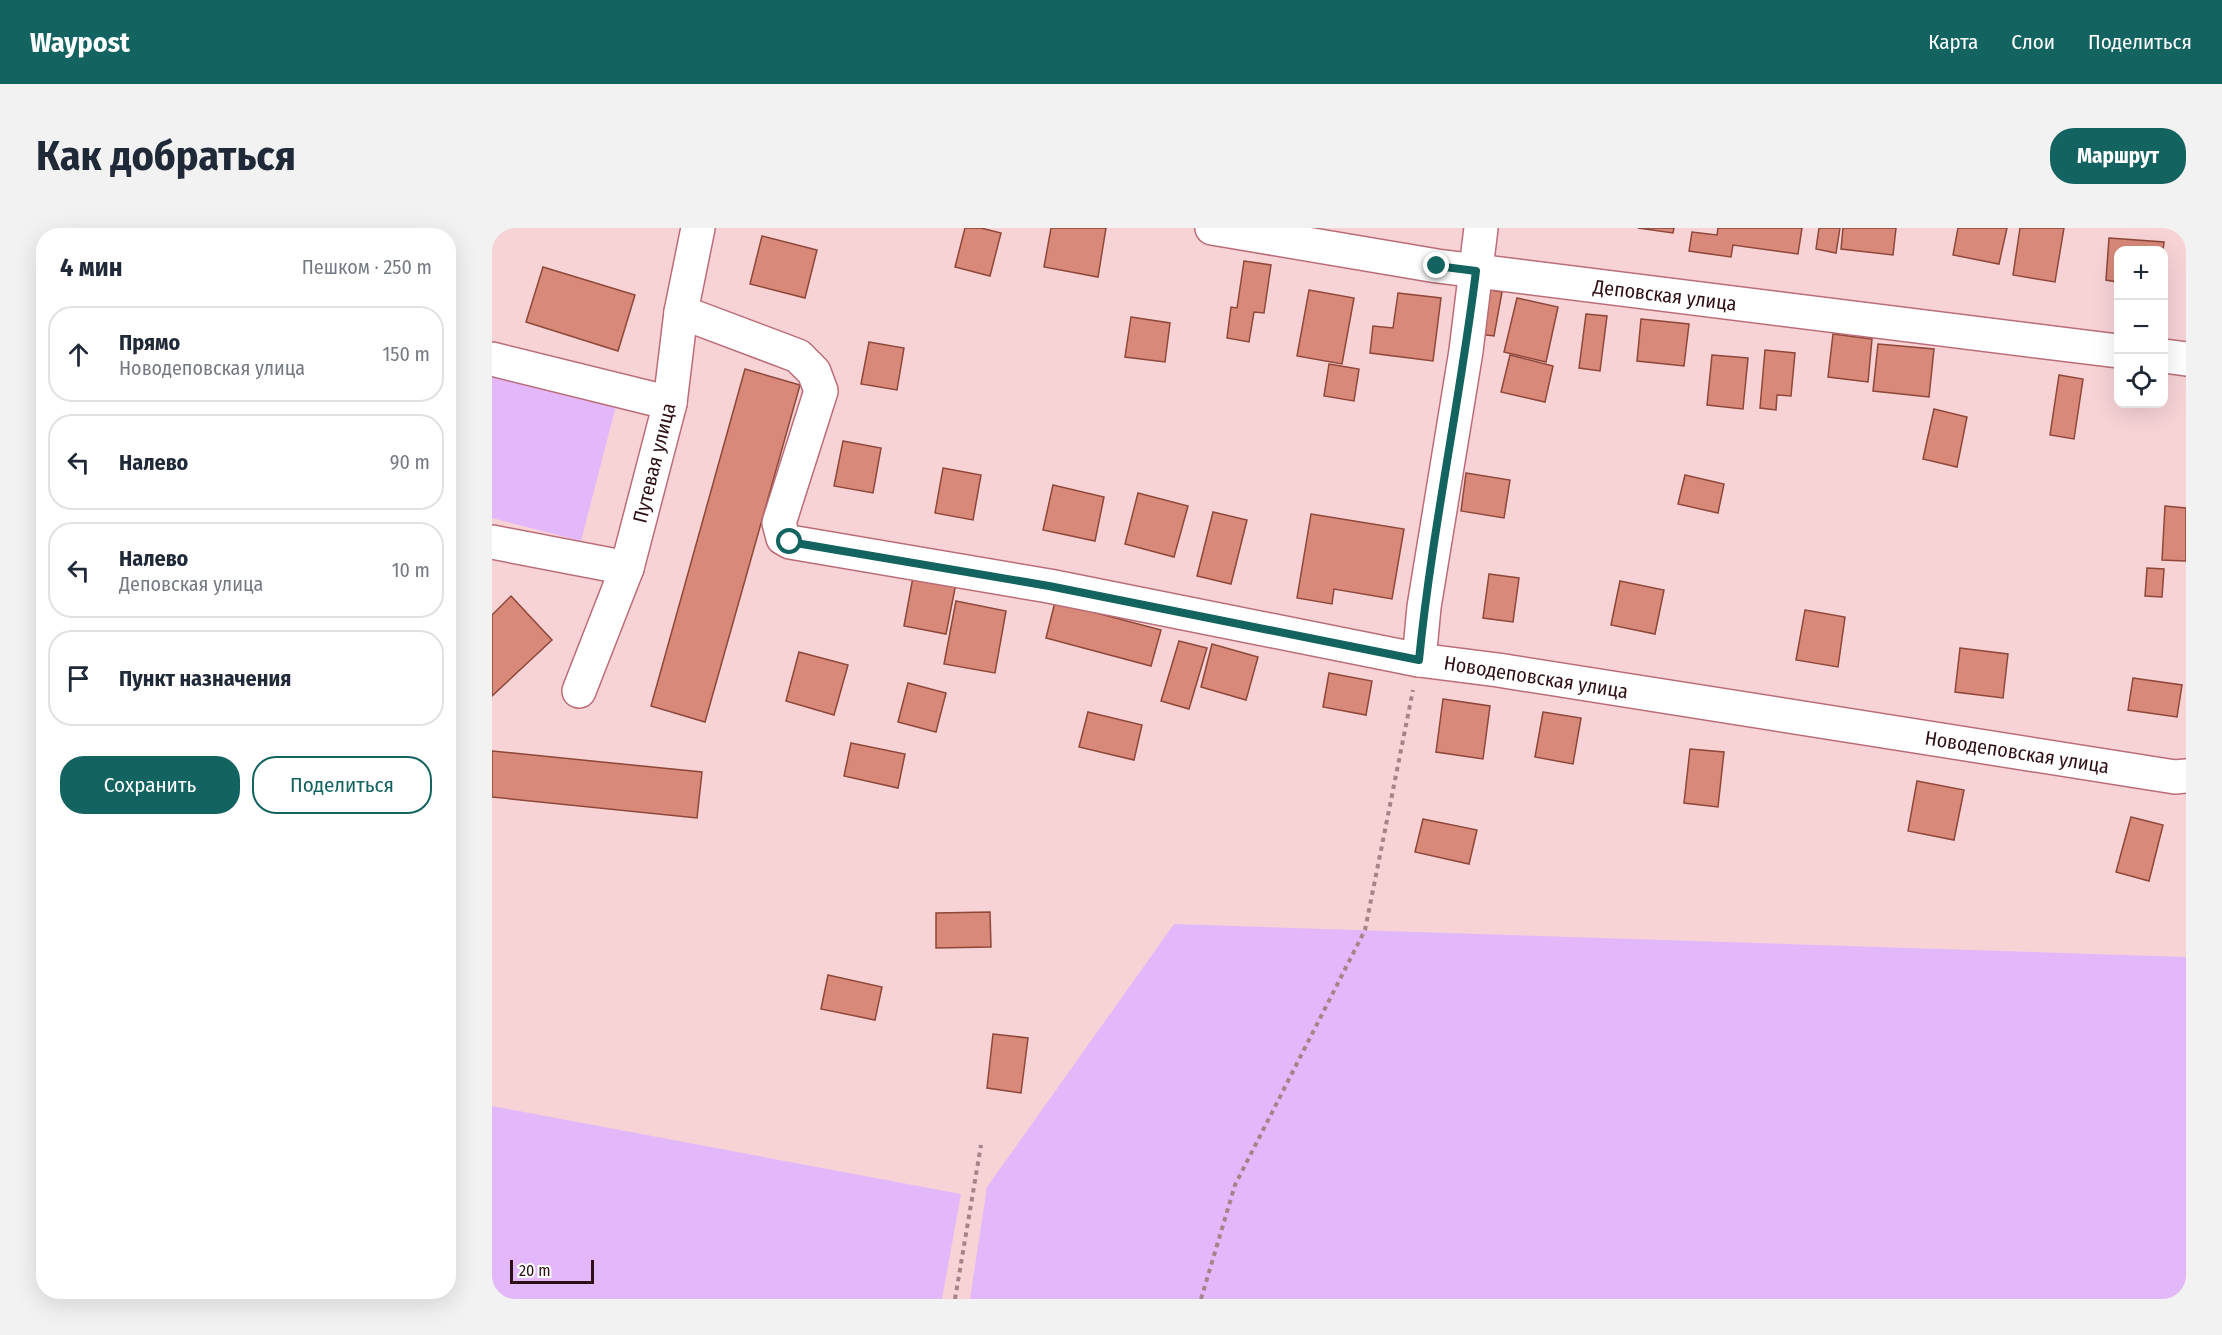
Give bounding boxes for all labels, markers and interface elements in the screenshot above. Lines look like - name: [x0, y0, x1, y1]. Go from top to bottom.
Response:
- text: Waypost: [30, 26, 130, 59]
- text: Карта: [1928, 29, 1978, 55]
- text: Слои: [2011, 29, 2055, 55]
- text: Поделиться: [2088, 29, 2192, 55]
- button: Маршрут: [2050, 128, 2186, 184]
- text: Как добраться: [36, 131, 296, 181]
- map controls: [2114, 246, 2168, 408]
- button: +: [2114, 246, 2168, 300]
- text: 4 мин: [60, 252, 122, 283]
- route end: [1423, 252, 1449, 278]
- text: Пешком · 250 m: [302, 255, 432, 279]
- street label: Деповская улица: [1591, 274, 1738, 316]
- button: −: [2114, 300, 2168, 354]
- text: Прямо: [119, 329, 180, 356]
- icon: ahead: [62, 338, 95, 371]
- text: 150 m: [383, 342, 430, 366]
- button: locate: [2114, 354, 2168, 408]
- text: Новодеповская улица: [119, 356, 305, 380]
- street label: Путевая улица: [627, 400, 681, 526]
- icon: left: [62, 446, 95, 479]
- text: Налево: [119, 449, 188, 476]
- text: 90 m: [390, 450, 430, 474]
- route start: [776, 528, 802, 554]
- text: Налево: [119, 545, 188, 572]
- icon: left: [62, 554, 95, 587]
- text: 10 m: [392, 558, 430, 582]
- text: Деповская улица: [119, 572, 263, 596]
- street label: Новодеповская улица: [1442, 651, 1630, 703]
- icon: arrive: [62, 662, 95, 695]
- text: Пункт назначения: [119, 665, 291, 692]
- street label: Новодеповская улица: [1923, 726, 2111, 778]
- button: Сохранить: [60, 756, 240, 814]
- button: Поделиться: [252, 756, 432, 814]
- scale bar: [510, 1257, 594, 1284]
- text: 20 m: [519, 1261, 550, 1280]

